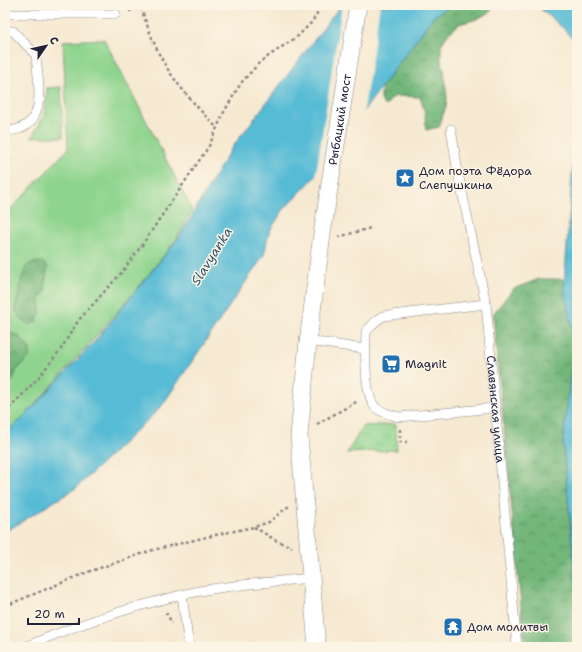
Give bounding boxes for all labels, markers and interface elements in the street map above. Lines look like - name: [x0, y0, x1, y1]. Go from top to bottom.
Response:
- north arrow: [26, 26, 66, 66]
- text: С: [46, 34, 62, 48]
- street label: Рыбацкий мост: [325, 72, 355, 166]
- place label: Дом поэта Фёдора Слепушкина: [419, 163, 532, 193]
- place icon: Дом поэта Фёдора Слепушкина: [394, 167, 416, 189]
- water label: Slavyanka: [187, 224, 236, 288]
- supermarket icon: Magnit: [380, 353, 402, 375]
- street label: Славянская улица: [483, 355, 508, 464]
- place label: Magnit: [405, 356, 447, 372]
- scale bar: [28, 600, 79, 626]
- text: 20 m: [34, 606, 65, 622]
- temple icon: Дом молитвы: [442, 616, 464, 638]
- place label: Дом молитвы: [467, 619, 548, 635]

